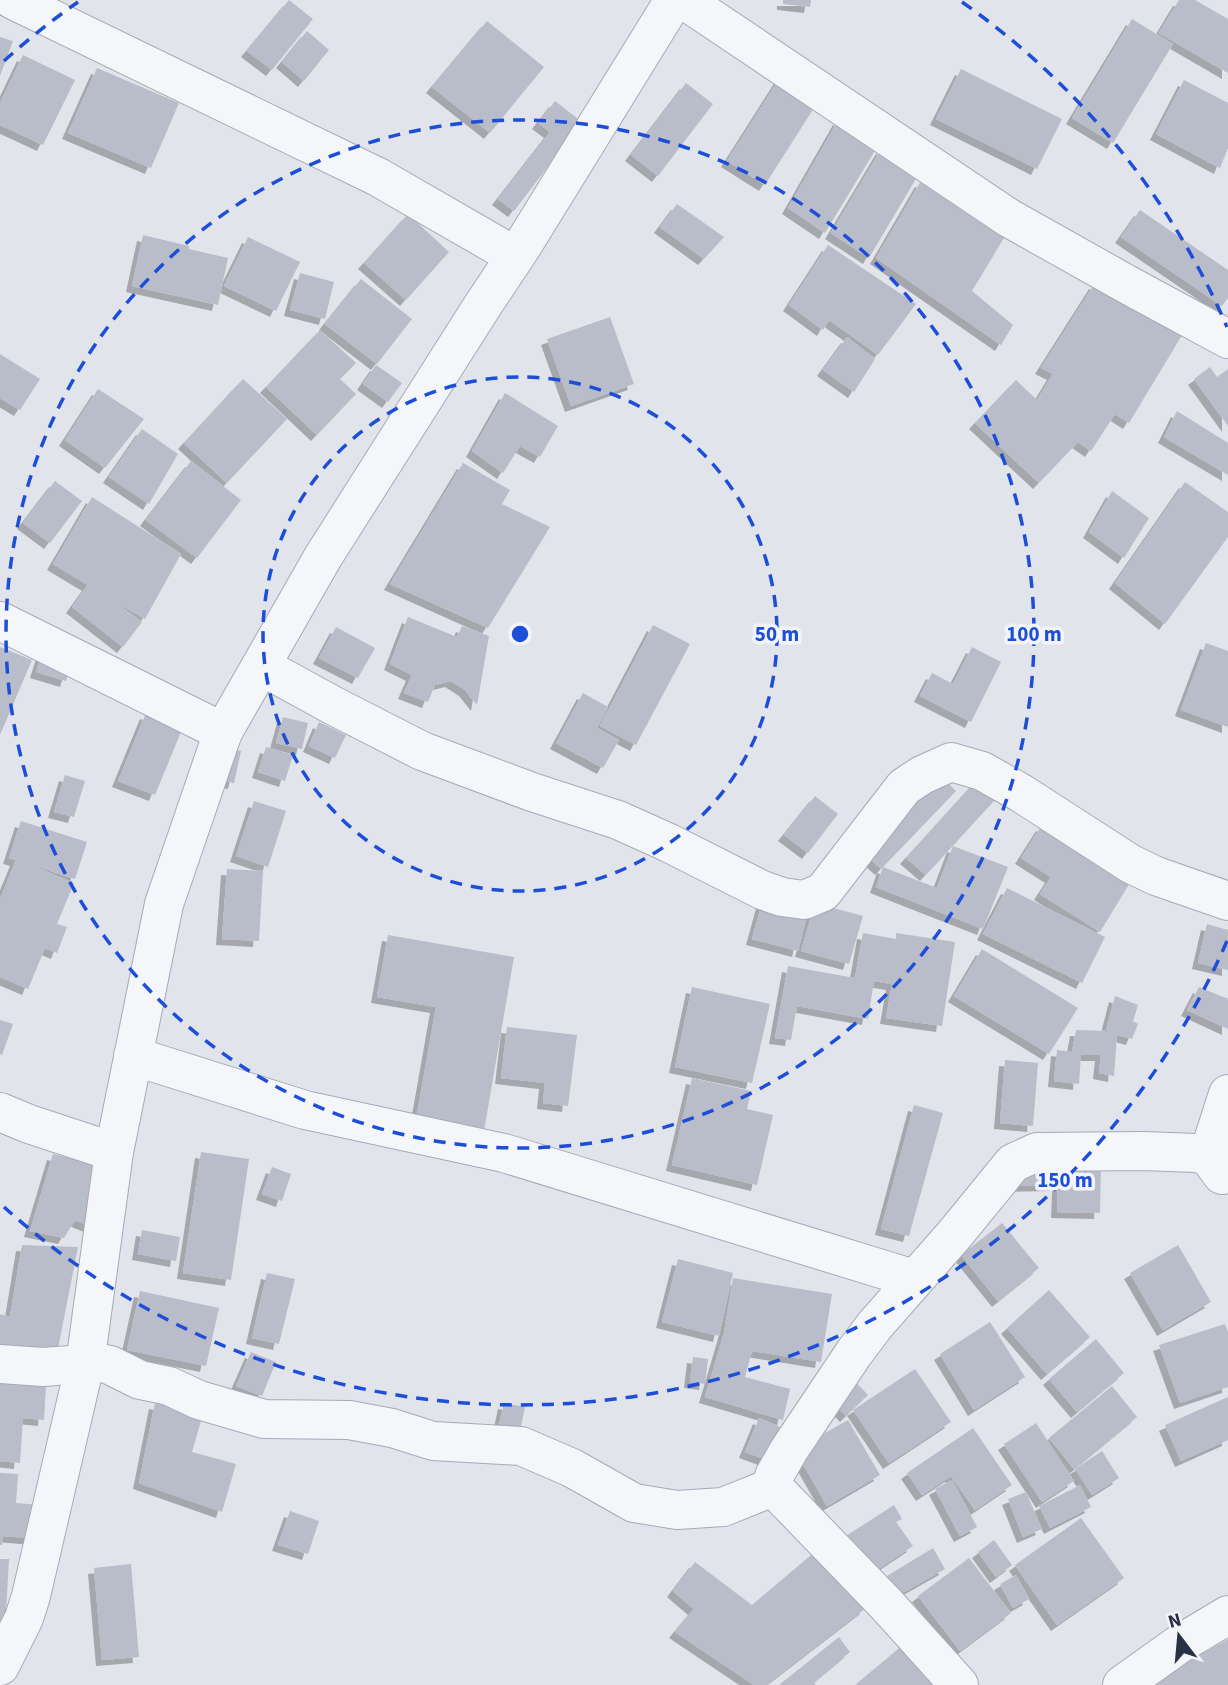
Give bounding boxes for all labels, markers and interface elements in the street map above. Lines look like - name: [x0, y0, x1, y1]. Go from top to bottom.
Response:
- text: 50 m: [755, 619, 799, 649]
- text: 100 m: [1006, 619, 1062, 649]
- centre of rings: [508, 622, 532, 646]
- text: 150 m: [1037, 1165, 1093, 1195]
- north arrow: [1144, 1601, 1214, 1671]
- text: N: [1165, 1606, 1185, 1636]

